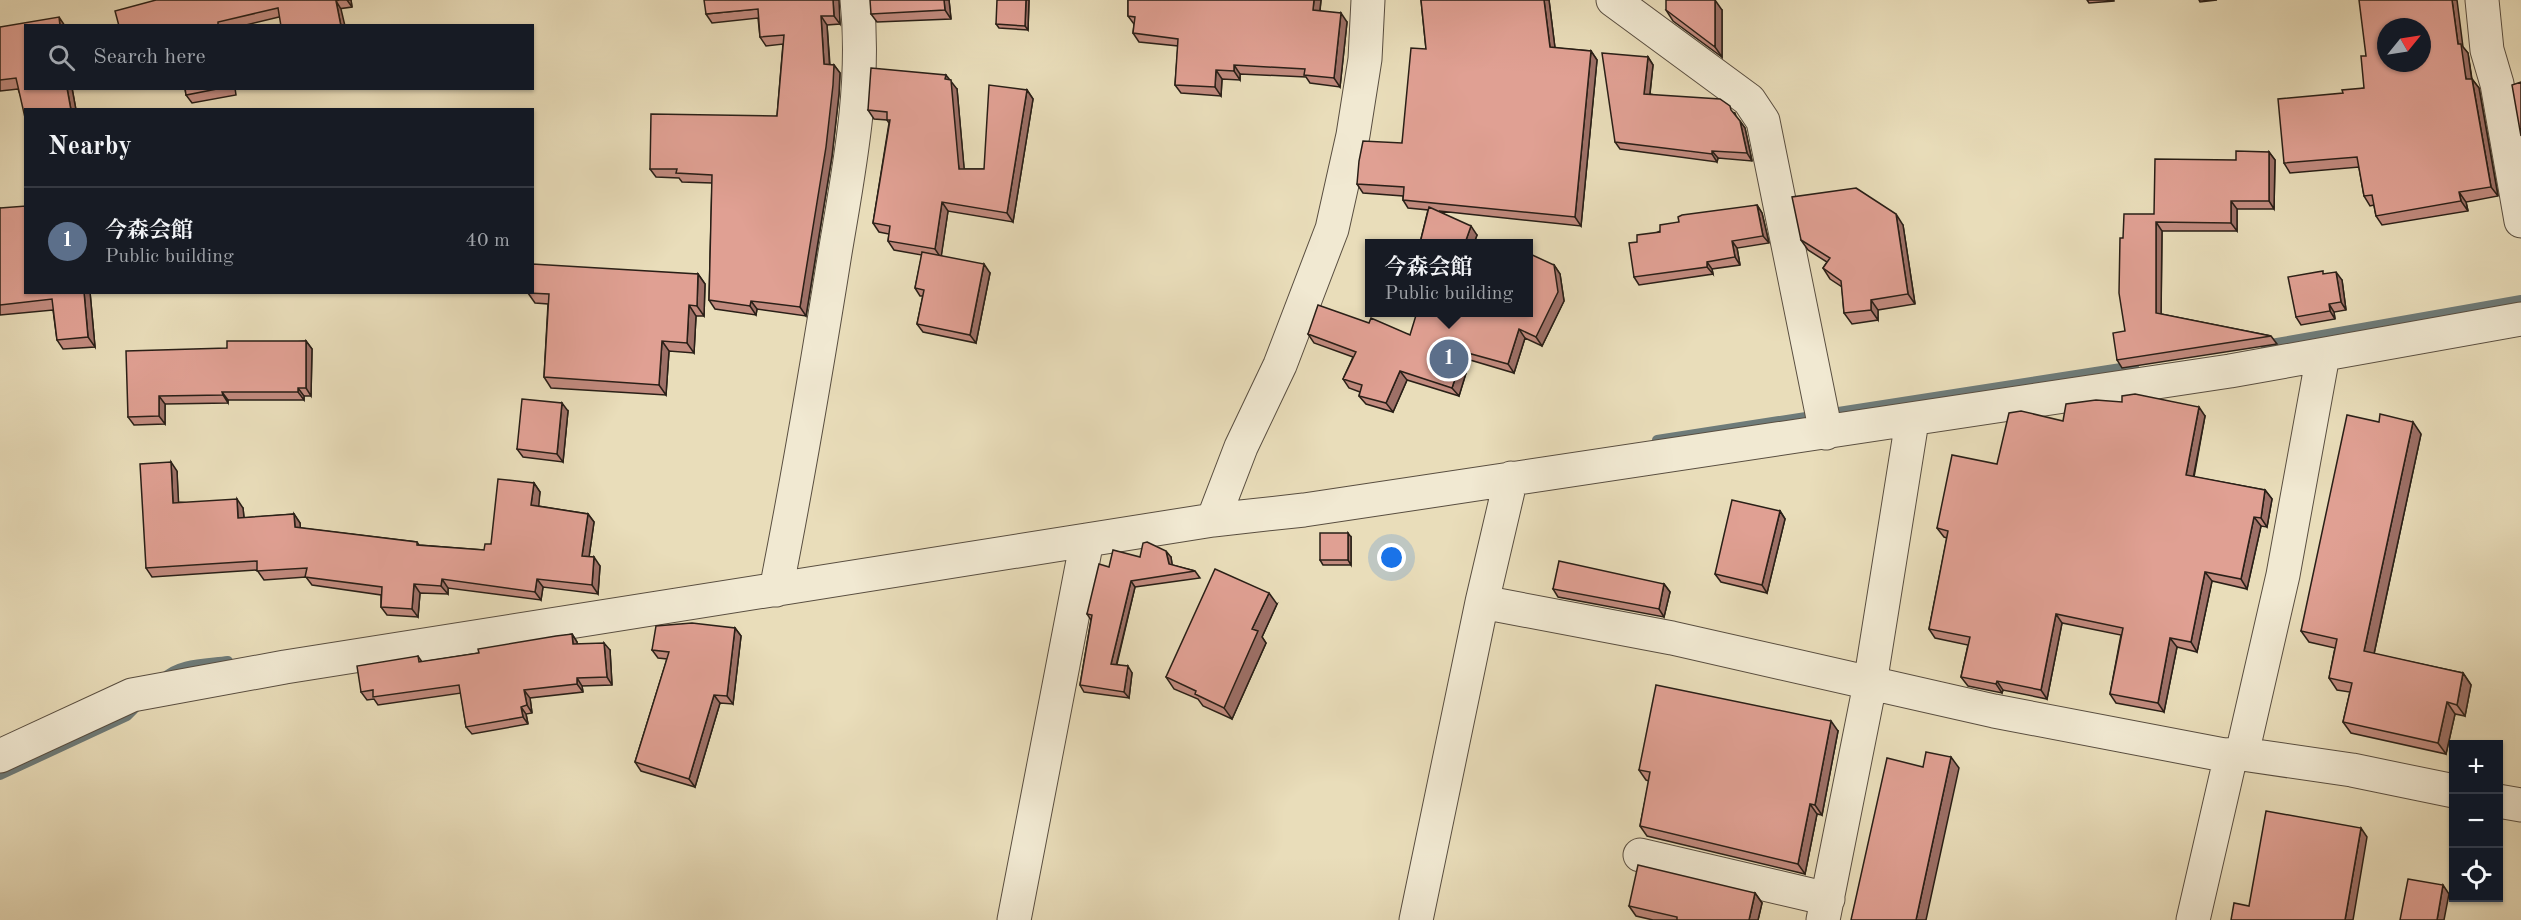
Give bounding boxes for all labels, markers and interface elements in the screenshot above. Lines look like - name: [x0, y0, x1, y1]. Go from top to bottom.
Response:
- north arrow: [2377, 18, 2431, 72]
- search box: [24, 24, 534, 90]
- icon: search: [45, 41, 78, 74]
- text: Search here: [93, 46, 206, 68]
- text: Nearby: [48, 134, 132, 160]
- text: 今森会館: [105, 220, 193, 242]
- text: 1: [62, 231, 73, 251]
- text: 40 m: [465, 231, 510, 251]
- popup: [1365, 239, 1533, 317]
- text: Public building: [105, 247, 234, 267]
- text: 今森会館: [1385, 257, 1473, 279]
- text: Public building: [1385, 284, 1513, 304]
- pin: 1: [1430, 336, 1468, 382]
- your location: [1377, 543, 1406, 572]
- map controls: [2449, 740, 2503, 902]
- button: +: [2449, 740, 2503, 794]
- button: −: [2449, 794, 2503, 848]
- button: locate: [2449, 848, 2503, 902]

